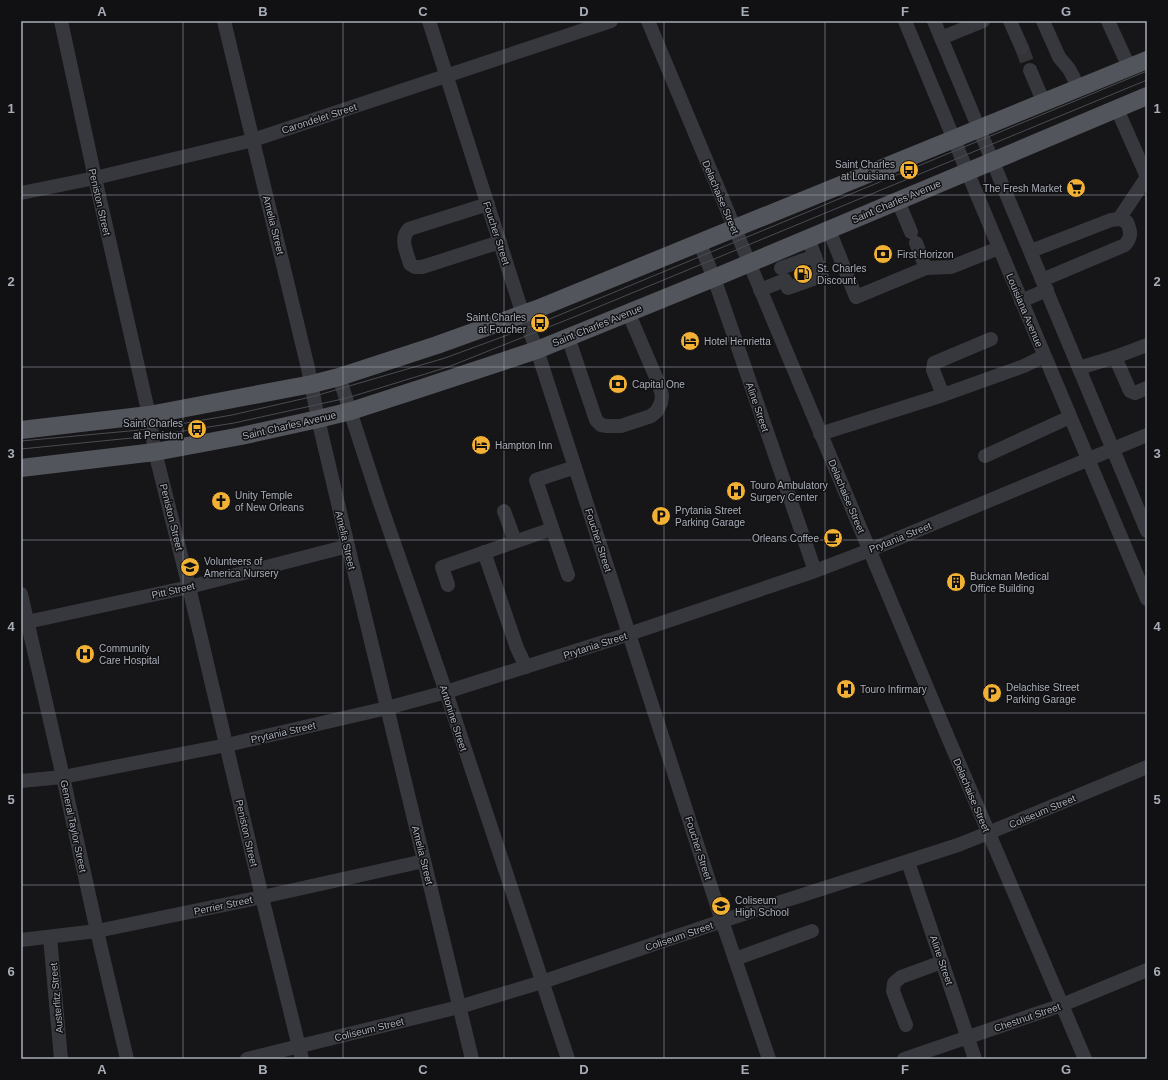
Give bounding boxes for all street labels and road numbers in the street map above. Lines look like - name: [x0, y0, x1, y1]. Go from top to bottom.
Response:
- street label: Carondelet Street: [280, 101, 358, 136]
- street label: Delachaise Street: [700, 159, 741, 236]
- street label: Peniston Street: [86, 168, 113, 237]
- street label: Saint Charles Avenue: [850, 177, 943, 225]
- street label: Amelia Street: [261, 195, 286, 256]
- street label: Foucher Street: [481, 200, 512, 267]
- street label: Louisiana Avenue: [1004, 272, 1045, 349]
- street label: Saint Charles Avenue: [551, 302, 644, 349]
- street label: Aline Street: [744, 381, 771, 434]
- street label: Saint Charles Avenue: [241, 409, 338, 442]
- street label: Delachaise Street: [826, 458, 867, 535]
- street label: Peniston Street: [158, 483, 185, 552]
- street label: Foucher Street: [583, 507, 614, 574]
- street label: Amelia Street: [333, 510, 358, 571]
- street label: Prytania Street: [867, 520, 933, 555]
- street label: Pitt Street: [150, 580, 196, 601]
- street label: Prytania Street: [562, 630, 629, 661]
- street label: Antonine Street: [438, 684, 469, 753]
- street label: Prytania Street: [250, 720, 317, 745]
- street label: Delachaise Street: [951, 757, 992, 834]
- street label: General Taylor Street: [58, 779, 89, 874]
- street label: Coliseum Street: [1007, 792, 1077, 830]
- street label: Peniston Street: [233, 799, 260, 868]
- street label: Foucher Street: [683, 815, 714, 882]
- street label: Amelia Street: [410, 825, 435, 886]
- street label: Perrier Street: [193, 894, 254, 917]
- street label: Coliseum Street: [644, 920, 715, 953]
- street label: Aline Street: [928, 934, 955, 987]
- street label: Austerlitz Street: [48, 962, 65, 1034]
- street label: Chestnut Street: [993, 1001, 1062, 1034]
- street label: Coliseum Street: [333, 1015, 405, 1043]

